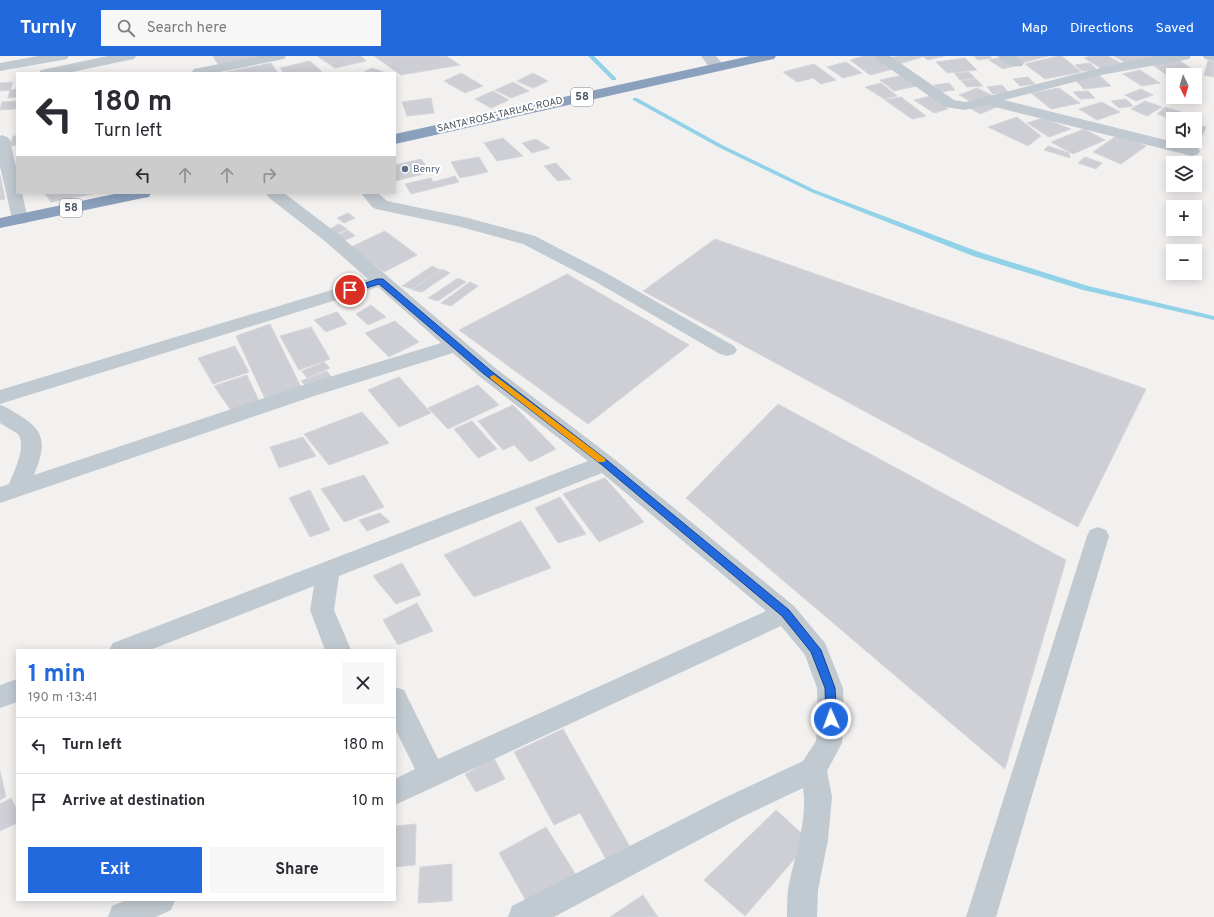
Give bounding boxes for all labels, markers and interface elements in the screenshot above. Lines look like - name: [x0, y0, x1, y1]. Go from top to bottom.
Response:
- search box: [101, 10, 381, 46]
- text: Turnly: [20, 16, 77, 40]
- icon: search: [115, 17, 137, 39]
- text: Search here: [147, 19, 227, 38]
- text: Map: [1022, 20, 1048, 37]
- text: Directions: [1070, 20, 1134, 37]
- text: Saved: [1156, 20, 1194, 37]
- north arrow: [1166, 68, 1202, 104]
- map controls: [1166, 68, 1202, 280]
- text: 180 m: [94, 85, 172, 121]
- icon: left: [28, 88, 80, 140]
- road number: 58: [571, 88, 593, 106]
- street label: SANTA ROSA-TARLAC ROAD: [436, 94, 564, 136]
- button: sound: [1166, 112, 1202, 148]
- text: Turn left: [94, 120, 162, 143]
- button: layers: [1166, 156, 1202, 192]
- place label: Benry: [413, 163, 440, 176]
- icon: left: [132, 164, 154, 186]
- icon: ahead: [174, 164, 196, 186]
- icon: ahead: [216, 164, 238, 186]
- icon: right: [258, 164, 280, 186]
- marker: Benry: [400, 164, 410, 174]
- road number: 58: [60, 199, 82, 217]
- button: +: [1166, 200, 1202, 236]
- button: −: [1166, 244, 1202, 280]
- pin: [333, 273, 367, 307]
- icon: arrive: [339, 279, 361, 301]
- text: 1 min: [28, 660, 86, 690]
- button: close: [342, 662, 384, 704]
- text: 190 m · 13:41: [28, 690, 98, 706]
- position arrow: [810, 698, 852, 740]
- icon: left: [28, 735, 50, 757]
- text: Turn left: [62, 736, 122, 755]
- text: 180 m: [344, 736, 384, 755]
- icon: arrive: [28, 791, 50, 813]
- text: Arrive at destination: [62, 792, 205, 811]
- text: 10 m: [353, 792, 384, 811]
- button: Exit: [28, 847, 202, 893]
- button: Share: [210, 847, 384, 893]

